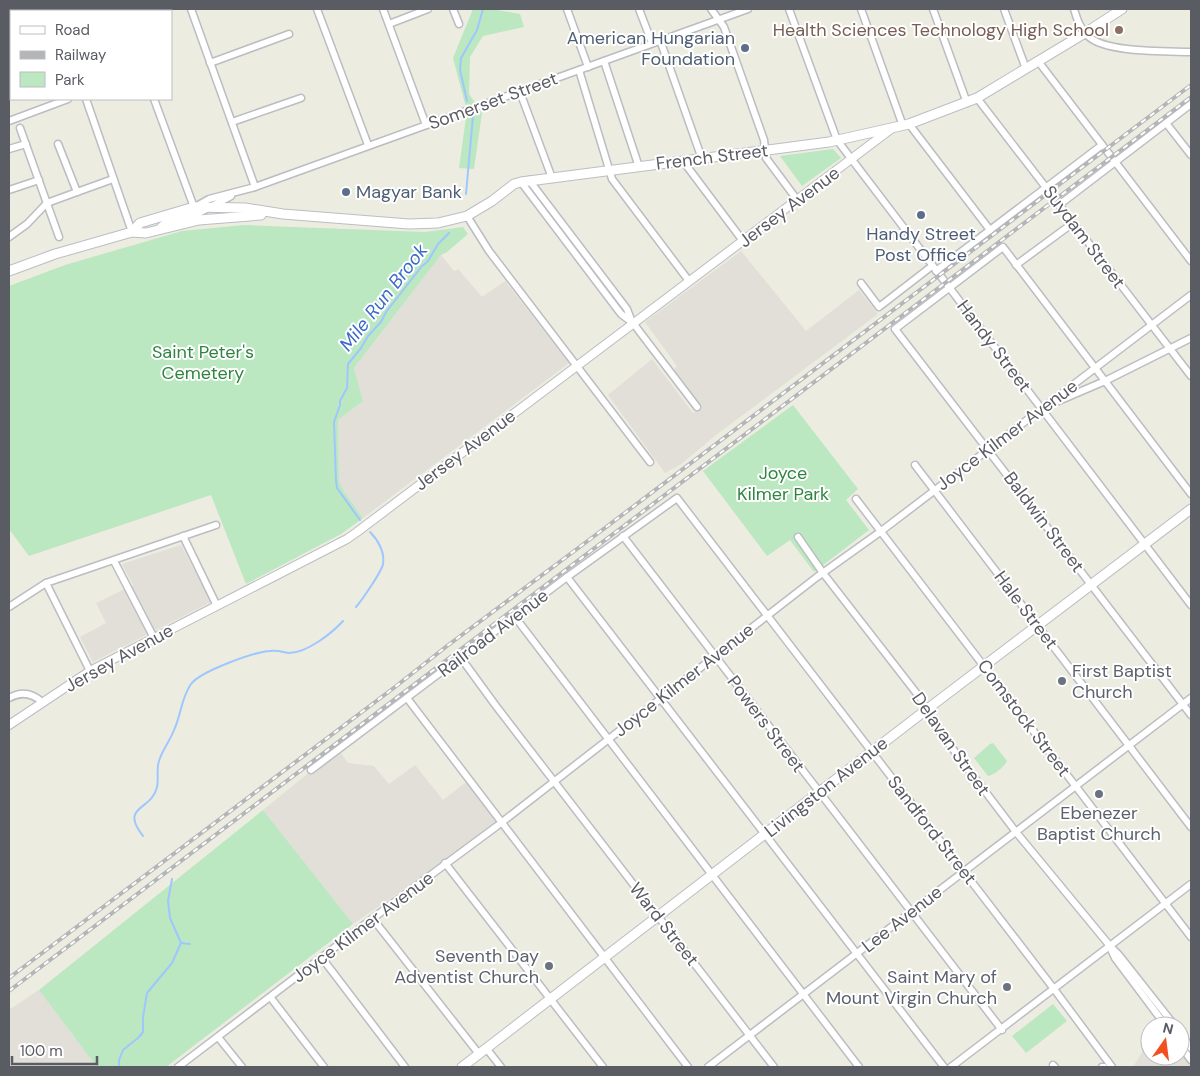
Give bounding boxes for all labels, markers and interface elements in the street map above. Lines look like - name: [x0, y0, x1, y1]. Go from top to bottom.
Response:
- legend: [10, 10, 172, 100]
- place label: Health Sciences Technology High School: [773, 18, 1109, 42]
- text: Road: [55, 20, 90, 40]
- marker: Health Sciences Technology High School: [1113, 24, 1125, 36]
- place label: American Hungarian Foundation: [567, 26, 735, 71]
- marker: American Hungarian Foundation: [739, 42, 751, 54]
- text: Railway: [55, 45, 107, 65]
- street label: Somerset Street: [425, 66, 561, 136]
- text: Park: [55, 70, 85, 90]
- street label: French Street: [654, 138, 770, 176]
- street label: Jersey Avenue: [734, 161, 844, 253]
- place label: Magyar Bank: [356, 180, 462, 204]
- street label: Suydam Street: [1037, 181, 1131, 293]
- marker: Magyar Bank: [340, 186, 352, 198]
- marker: Handy Street Post Office: [915, 209, 927, 221]
- place label: Handy Street Post Office: [866, 222, 976, 267]
- water label: Mile Run Brook: [334, 238, 433, 356]
- street label: Handy Street: [951, 295, 1037, 397]
- park label: Saint Peter's Cemetery: [152, 340, 254, 385]
- street label: Joyce Kilmer Avenue: [931, 374, 1083, 496]
- street label: Jersey Avenue: [410, 404, 520, 496]
- park label: Joyce Kilmer Park: [737, 461, 829, 506]
- street label: Baldwin Street: [998, 467, 1090, 577]
- street label: Hale Street: [989, 566, 1063, 654]
- street label: Railroad Avenue: [433, 584, 553, 682]
- street label: Jersey Avenue: [60, 618, 178, 698]
- street label: Joyce Kilmer Avenue: [609, 618, 759, 742]
- street label: Comstock Street: [972, 655, 1076, 781]
- place label: First Baptist Church: [1072, 659, 1172, 704]
- street label: Powers Street: [722, 671, 810, 777]
- marker: First Baptist Church: [1056, 675, 1068, 687]
- street label: Delavan Street: [906, 688, 996, 800]
- street label: Livingston Avenue: [759, 731, 893, 843]
- street label: Sandford Street: [882, 771, 982, 889]
- marker: Ebenezer Baptist Church: [1093, 788, 1105, 800]
- place label: Ebenezer Baptist Church: [1037, 801, 1161, 846]
- street label: Joyce Kilmer Avenue: [287, 866, 439, 988]
- street label: Ward Street: [624, 877, 704, 971]
- street label: Lee Avenue: [857, 880, 947, 958]
- place label: Seventh Day Adventist Church: [394, 944, 539, 989]
- marker: Seventh Day Adventist Church: [543, 960, 555, 972]
- place label: Saint Mary of Mount Virgin Church: [826, 965, 997, 1010]
- marker: Saint Mary of Mount Virgin Church: [1001, 981, 1013, 993]
- north arrow: [1140, 1016, 1190, 1066]
- text: N: [1161, 1018, 1175, 1038]
- scale bar: [12, 1034, 98, 1066]
- text: 100 m: [20, 1041, 63, 1061]

